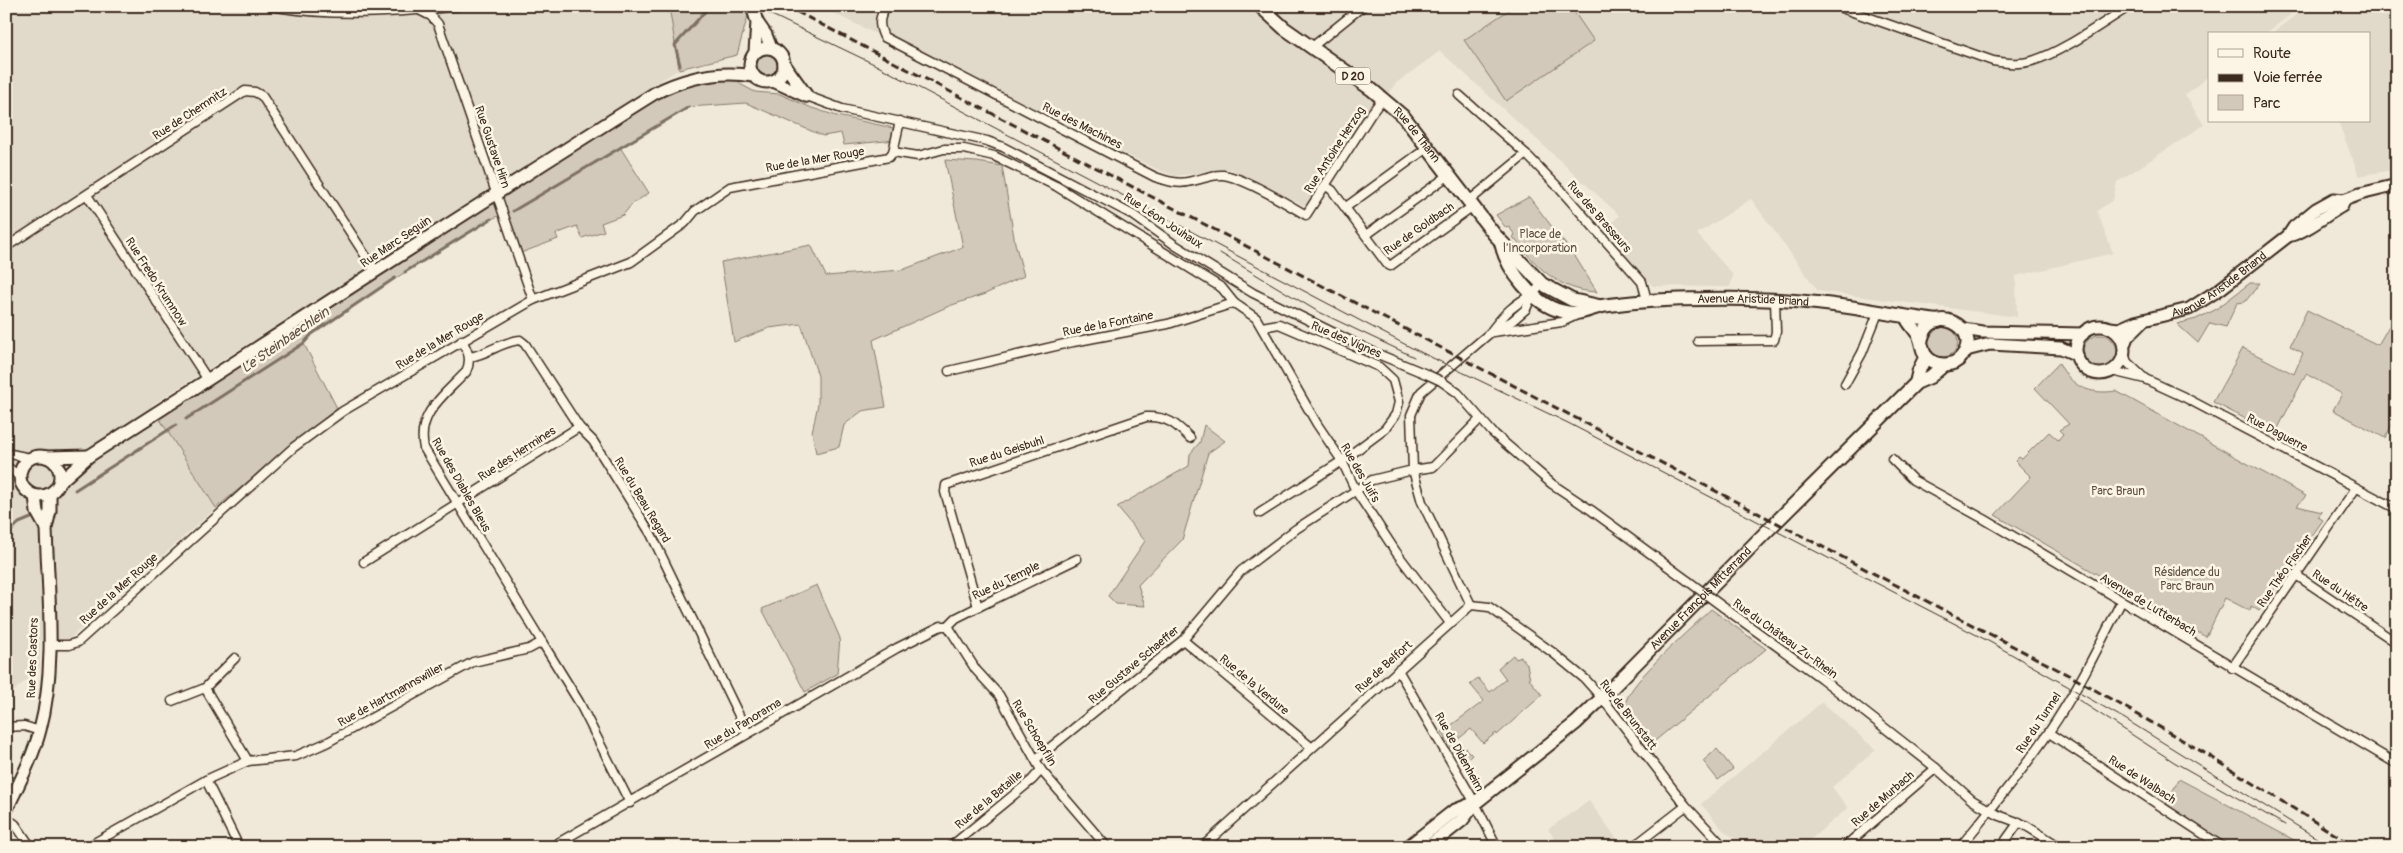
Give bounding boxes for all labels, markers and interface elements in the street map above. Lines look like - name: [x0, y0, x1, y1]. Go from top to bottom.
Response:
- legend: [2208, 32, 2370, 122]
- text: Route: [2253, 44, 2291, 63]
- road number: D 20: [1336, 68, 1370, 84]
- text: Voie ferrée: [2253, 68, 2323, 87]
- street label: Rue de Chemnitz: [150, 84, 230, 144]
- text: Parc: [2253, 94, 2281, 113]
- street label: Rue des Machines: [1040, 99, 1125, 153]
- street label: Rue Gustave Hirn: [471, 104, 513, 190]
- street label: Rue Antoine Herzog: [1301, 104, 1369, 196]
- street label: Rue de Thann: [1390, 104, 1444, 166]
- street label: Rue de la Mer Rouge: [765, 144, 866, 176]
- street label: Rue des Brasseurs: [1564, 178, 1635, 257]
- street label: Rue Léon Jouhaux: [1121, 190, 1205, 252]
- street label: Rue de Goldbach: [1381, 199, 1457, 259]
- street label: Rue Marc Seguin: [358, 213, 435, 271]
- park label: Place de l'Incorporation: [1503, 227, 1577, 256]
- street label: Rue Fredo Krumnow: [122, 235, 190, 329]
- street label: Avenue Aristide Briand: [2170, 248, 2270, 321]
- street label: Avenue Aristide Briand: [1697, 291, 1810, 310]
- water label: Le Steinbaechlein: [238, 303, 333, 377]
- street label: Rue de la Fontaine: [1061, 308, 1155, 340]
- street label: Rue de la Mer Rouge: [393, 309, 487, 373]
- street label: Rue des Vignes: [1309, 318, 1384, 362]
- street label: Rue Daguerre: [2244, 411, 2310, 455]
- street label: Rue des Hermines: [475, 423, 559, 485]
- street label: Rue du Geisbuhl: [968, 433, 1046, 471]
- street label: Rue des Diables Bleus: [428, 435, 494, 535]
- street label: Rue des Juifs: [1337, 441, 1383, 506]
- street label: Rue du Beau Regard: [611, 455, 673, 546]
- park label: Parc Braun: [2091, 484, 2145, 499]
- street label: Rue Théo Fischer: [2254, 531, 2316, 610]
- street label: Avenue François Mitterrand: [1646, 544, 1755, 653]
- street label: Rue de la Mer Rouge: [77, 550, 161, 628]
- street label: Rue du Temple: [970, 558, 1042, 604]
- park label: Résidence du Parc Braun: [2154, 565, 2220, 594]
- street label: Rue du Hêtre: [2309, 567, 2371, 615]
- street label: Avenue de Lutterbach: [2097, 570, 2199, 640]
- street label: Rue du Château Zu-Rhein: [1730, 596, 1841, 682]
- street label: Rue des Castors: [24, 617, 42, 699]
- street label: Rue Gustave Schaeffer: [1086, 622, 1183, 707]
- street label: Rue de Belfort: [1352, 637, 1416, 696]
- street label: Rue de la Verdure: [1216, 652, 1292, 718]
- street label: Rue de Hartmannswiller: [335, 659, 447, 730]
- street label: Rue de Brunstatt: [1596, 677, 1660, 753]
- street label: Rue du Tunnel: [2013, 689, 2065, 757]
- street label: Rue du Panorama: [702, 695, 784, 753]
- street label: Rue Schoepflin: [1008, 697, 1060, 769]
- street label: Rue de Didenheim: [1431, 710, 1487, 795]
- street label: Rue de Walbach: [2105, 752, 2179, 808]
- street label: Rue de la Bataille: [952, 767, 1026, 833]
- street label: Rue de Murbach: [1849, 767, 1918, 830]

